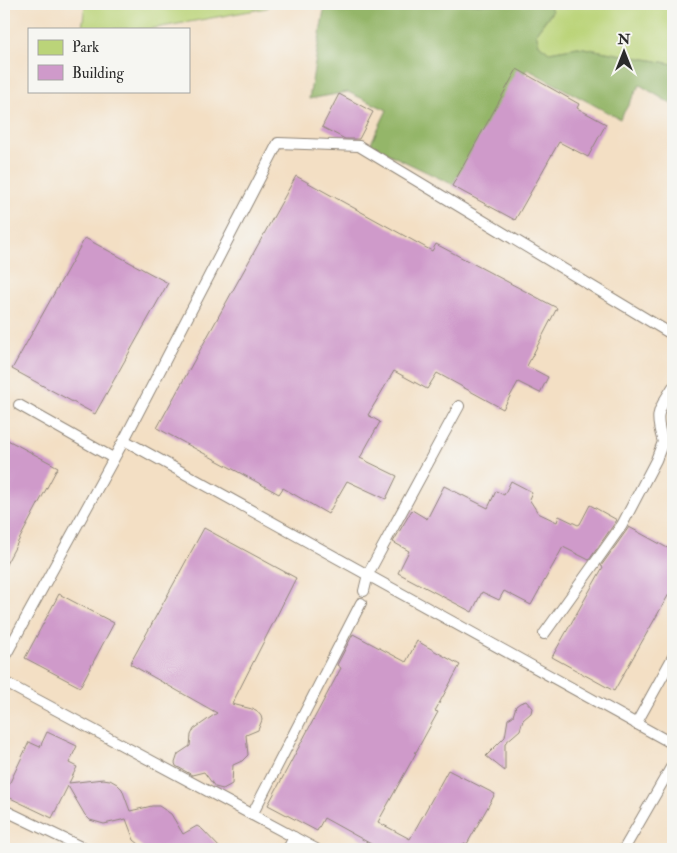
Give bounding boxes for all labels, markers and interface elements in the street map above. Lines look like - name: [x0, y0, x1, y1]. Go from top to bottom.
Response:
- legend: [28, 28, 190, 92]
- north arrow: [600, 28, 650, 78]
- text: N: [617, 31, 631, 48]
- text: Park: [72, 38, 99, 57]
- text: Building: [72, 64, 124, 83]

